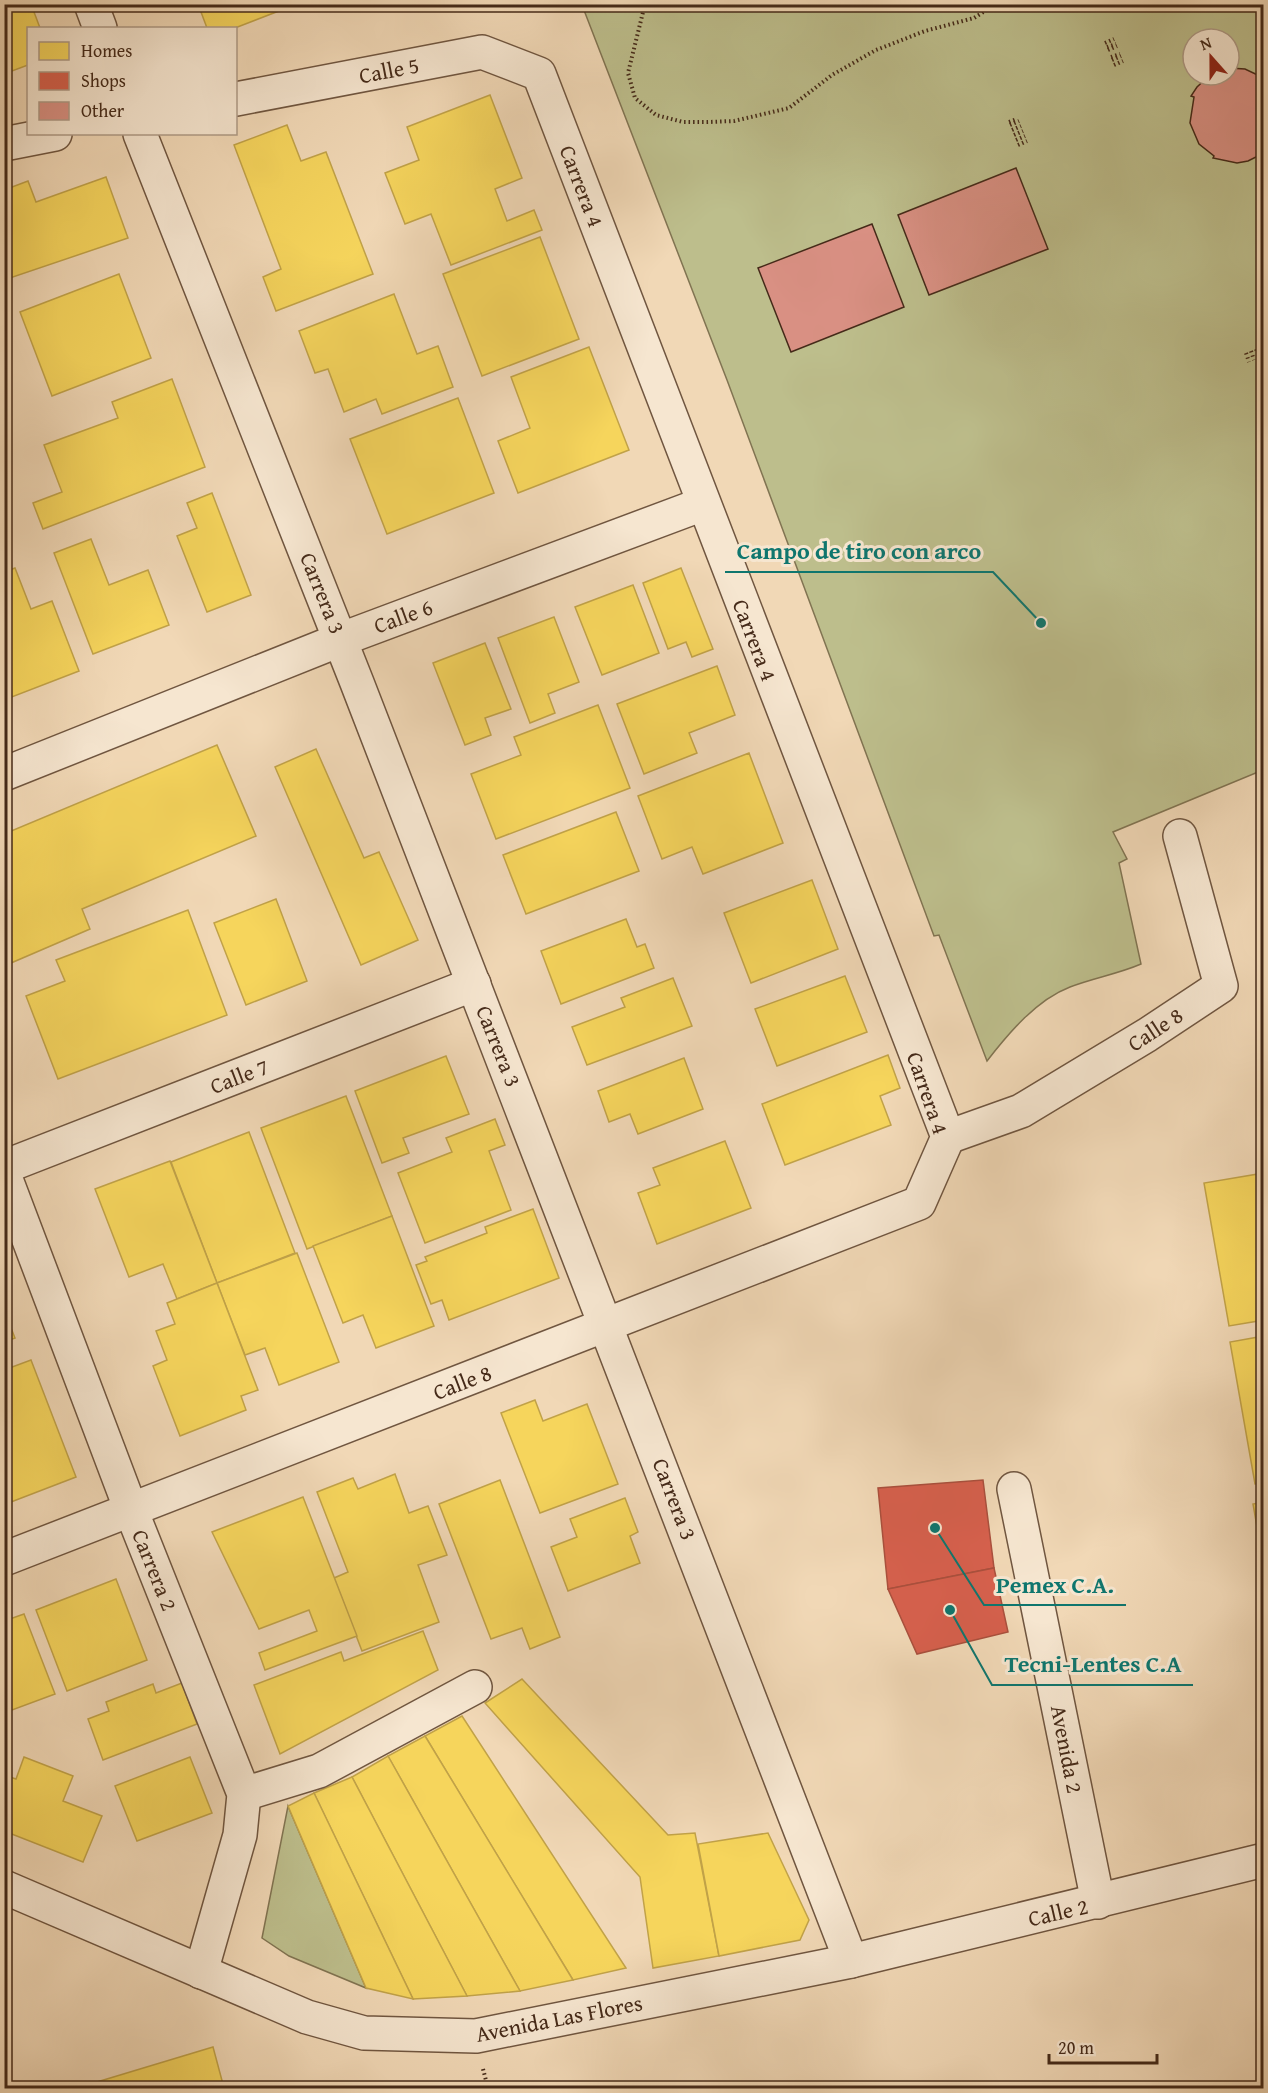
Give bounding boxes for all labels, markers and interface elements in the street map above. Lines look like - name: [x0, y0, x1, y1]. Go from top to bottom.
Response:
- legend: [27, 27, 237, 135]
- north arrow: [1181, 27, 1241, 87]
- text: N: [1196, 30, 1215, 56]
- text: Homes: [81, 37, 132, 64]
- street label: Calle 5: [356, 49, 422, 91]
- text: Shops: [81, 67, 126, 94]
- text: Other: [81, 97, 125, 124]
- street label: Carrera 4: [552, 141, 612, 231]
- callout: Campo de tiro con arco: [725, 530, 993, 572]
- text: Campo de tiro con arco: [737, 533, 981, 568]
- street label: Carrera 3: [292, 548, 354, 638]
- street label: Calle 6: [369, 591, 437, 641]
- street label: Carrera 4: [725, 595, 785, 685]
- street label: Calle 8: [1121, 999, 1189, 1059]
- street label: Carrera 3: [468, 1001, 530, 1091]
- street label: Carrera 4: [899, 1048, 957, 1138]
- street label: Calle 7: [205, 1050, 273, 1102]
- street label: Calle 8: [428, 1356, 496, 1408]
- street label: Carrera 3: [645, 1454, 705, 1544]
- street label: Carrera 2: [124, 1525, 186, 1615]
- callout: Pemex C.A.: [984, 1563, 1126, 1605]
- text: Pemex C.A.: [996, 1567, 1114, 1602]
- callout: Tecni-Lentes C.A: [992, 1643, 1193, 1685]
- text: Tecni-Lentes C.A: [1005, 1646, 1182, 1681]
- street label: Avenida 2: [1043, 1702, 1091, 1796]
- street label: Calle 2: [1025, 1890, 1091, 1934]
- street label: Avenida Las Flores: [473, 1986, 645, 2050]
- scale bar: [1049, 2027, 1157, 2065]
- text: 20 m: [1058, 2034, 1094, 2061]

